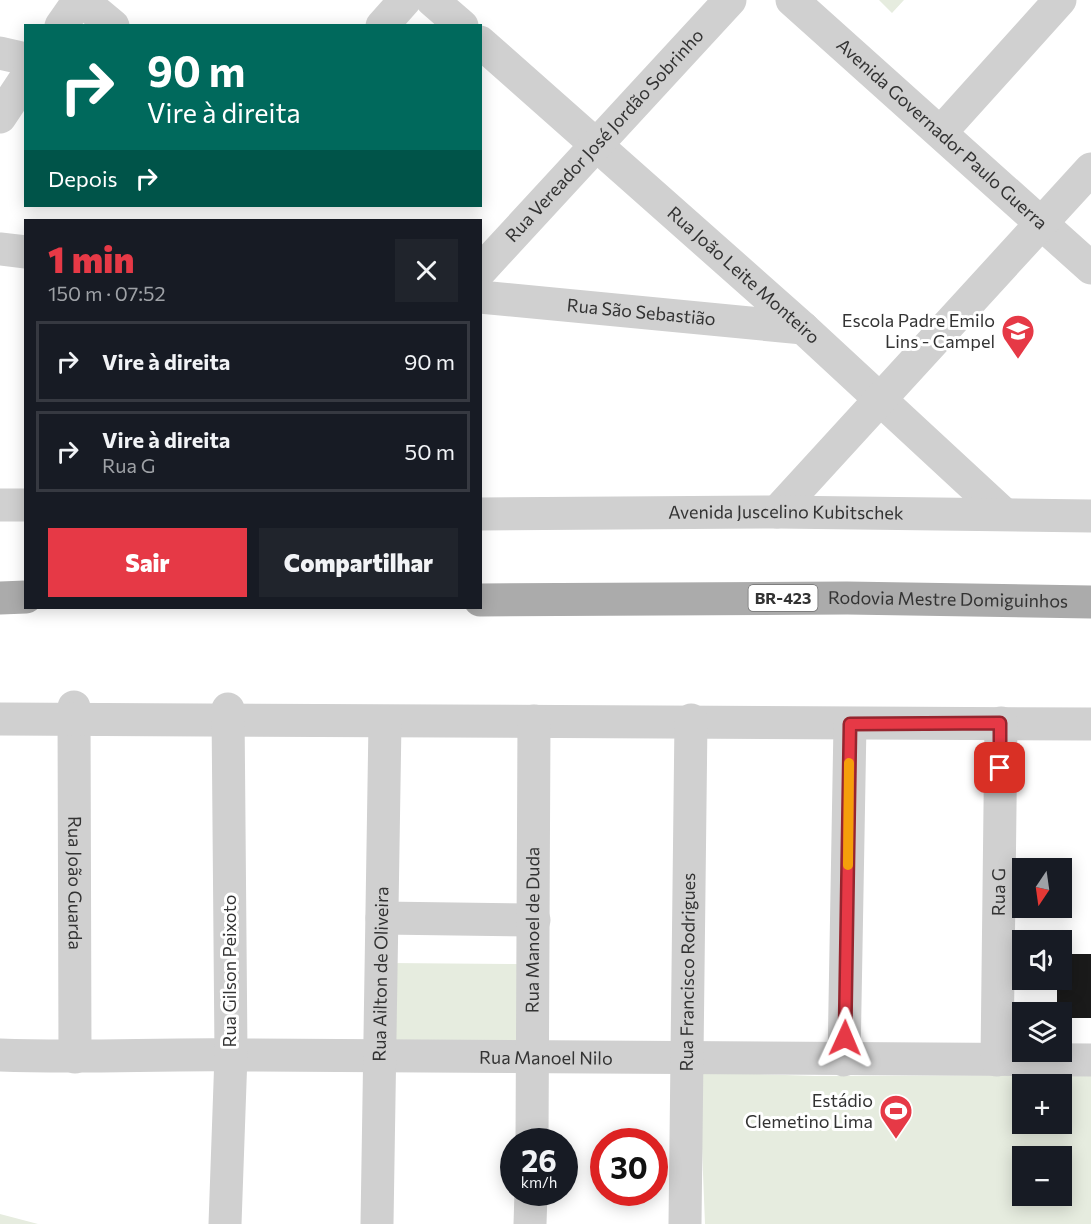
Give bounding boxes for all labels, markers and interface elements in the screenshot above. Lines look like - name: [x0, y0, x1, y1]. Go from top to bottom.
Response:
- street label: Rua Vereador José Jordão Sobrinho: [500, 24, 708, 246]
- street label: Avenida Governador Paulo Guerra: [833, 33, 1052, 233]
- text: 90 m: [147, 44, 246, 96]
- icon: right: [48, 48, 126, 126]
- text: Vire à direita: [147, 96, 301, 129]
- icon: right: [130, 162, 163, 195]
- text: Depois: [48, 165, 118, 192]
- street label: Rua João Leite Monteiro: [663, 201, 825, 348]
- text: 1 min: [48, 236, 134, 280]
- button: close: [395, 239, 458, 302]
- text: 150 m · 07:52: [48, 281, 166, 305]
- street label: Rua São Sebastião: [566, 293, 717, 330]
- place label: Escola Padre Emilo Lins - Campel: [842, 309, 995, 352]
- school or university icon: Escola Padre Emilo Lins - Campel: [1000, 313, 1036, 360]
- icon: right: [51, 345, 84, 378]
- text: Vire à direita: [102, 348, 230, 375]
- text: 90 m: [404, 348, 455, 375]
- text: Vire à direita: [102, 426, 230, 453]
- icon: right: [51, 435, 84, 468]
- text: 50 m: [405, 438, 455, 465]
- text: Rua G: [102, 453, 155, 477]
- street label: Avenida Juscelino Kubitschek: [668, 500, 904, 524]
- button: Sair: [48, 528, 247, 597]
- button: Compartilhar: [259, 528, 458, 597]
- road number: BR-423: [748, 585, 818, 611]
- street label: Rodovia Mestre Domiguinhos: [828, 586, 1068, 612]
- pin: [974, 742, 1025, 793]
- icon: arrive: [983, 751, 1016, 784]
- street label: Rua João Guarda: [64, 816, 87, 950]
- street label: Rua Manoel de Duda: [521, 847, 543, 1013]
- north arrow: [1012, 858, 1072, 918]
- map controls: [1012, 858, 1072, 1206]
- street label: Rua G: [987, 868, 1009, 916]
- street label: Rua Francisco Rodrigues: [675, 873, 699, 1071]
- street label: Rua Ailton de Oliveira: [368, 886, 392, 1062]
- street label: Rua Gilson Peixoto: [218, 895, 240, 1047]
- button: sound: [1012, 930, 1072, 990]
- button: layers: [1012, 1002, 1072, 1062]
- position arrow: [813, 1006, 877, 1070]
- street label: Rua Manoel Nilo: [479, 1046, 613, 1069]
- button: +: [1012, 1074, 1072, 1134]
- place label: Estádio Clemetino Lima: [745, 1089, 873, 1132]
- sports icon: Estádio Clemetino Lima: [878, 1093, 914, 1140]
- speed limit sign: 30: [590, 1128, 668, 1206]
- text: 26: [521, 1141, 557, 1178]
- button: −: [1012, 1146, 1072, 1206]
- text: km/h: [521, 1173, 557, 1191]

